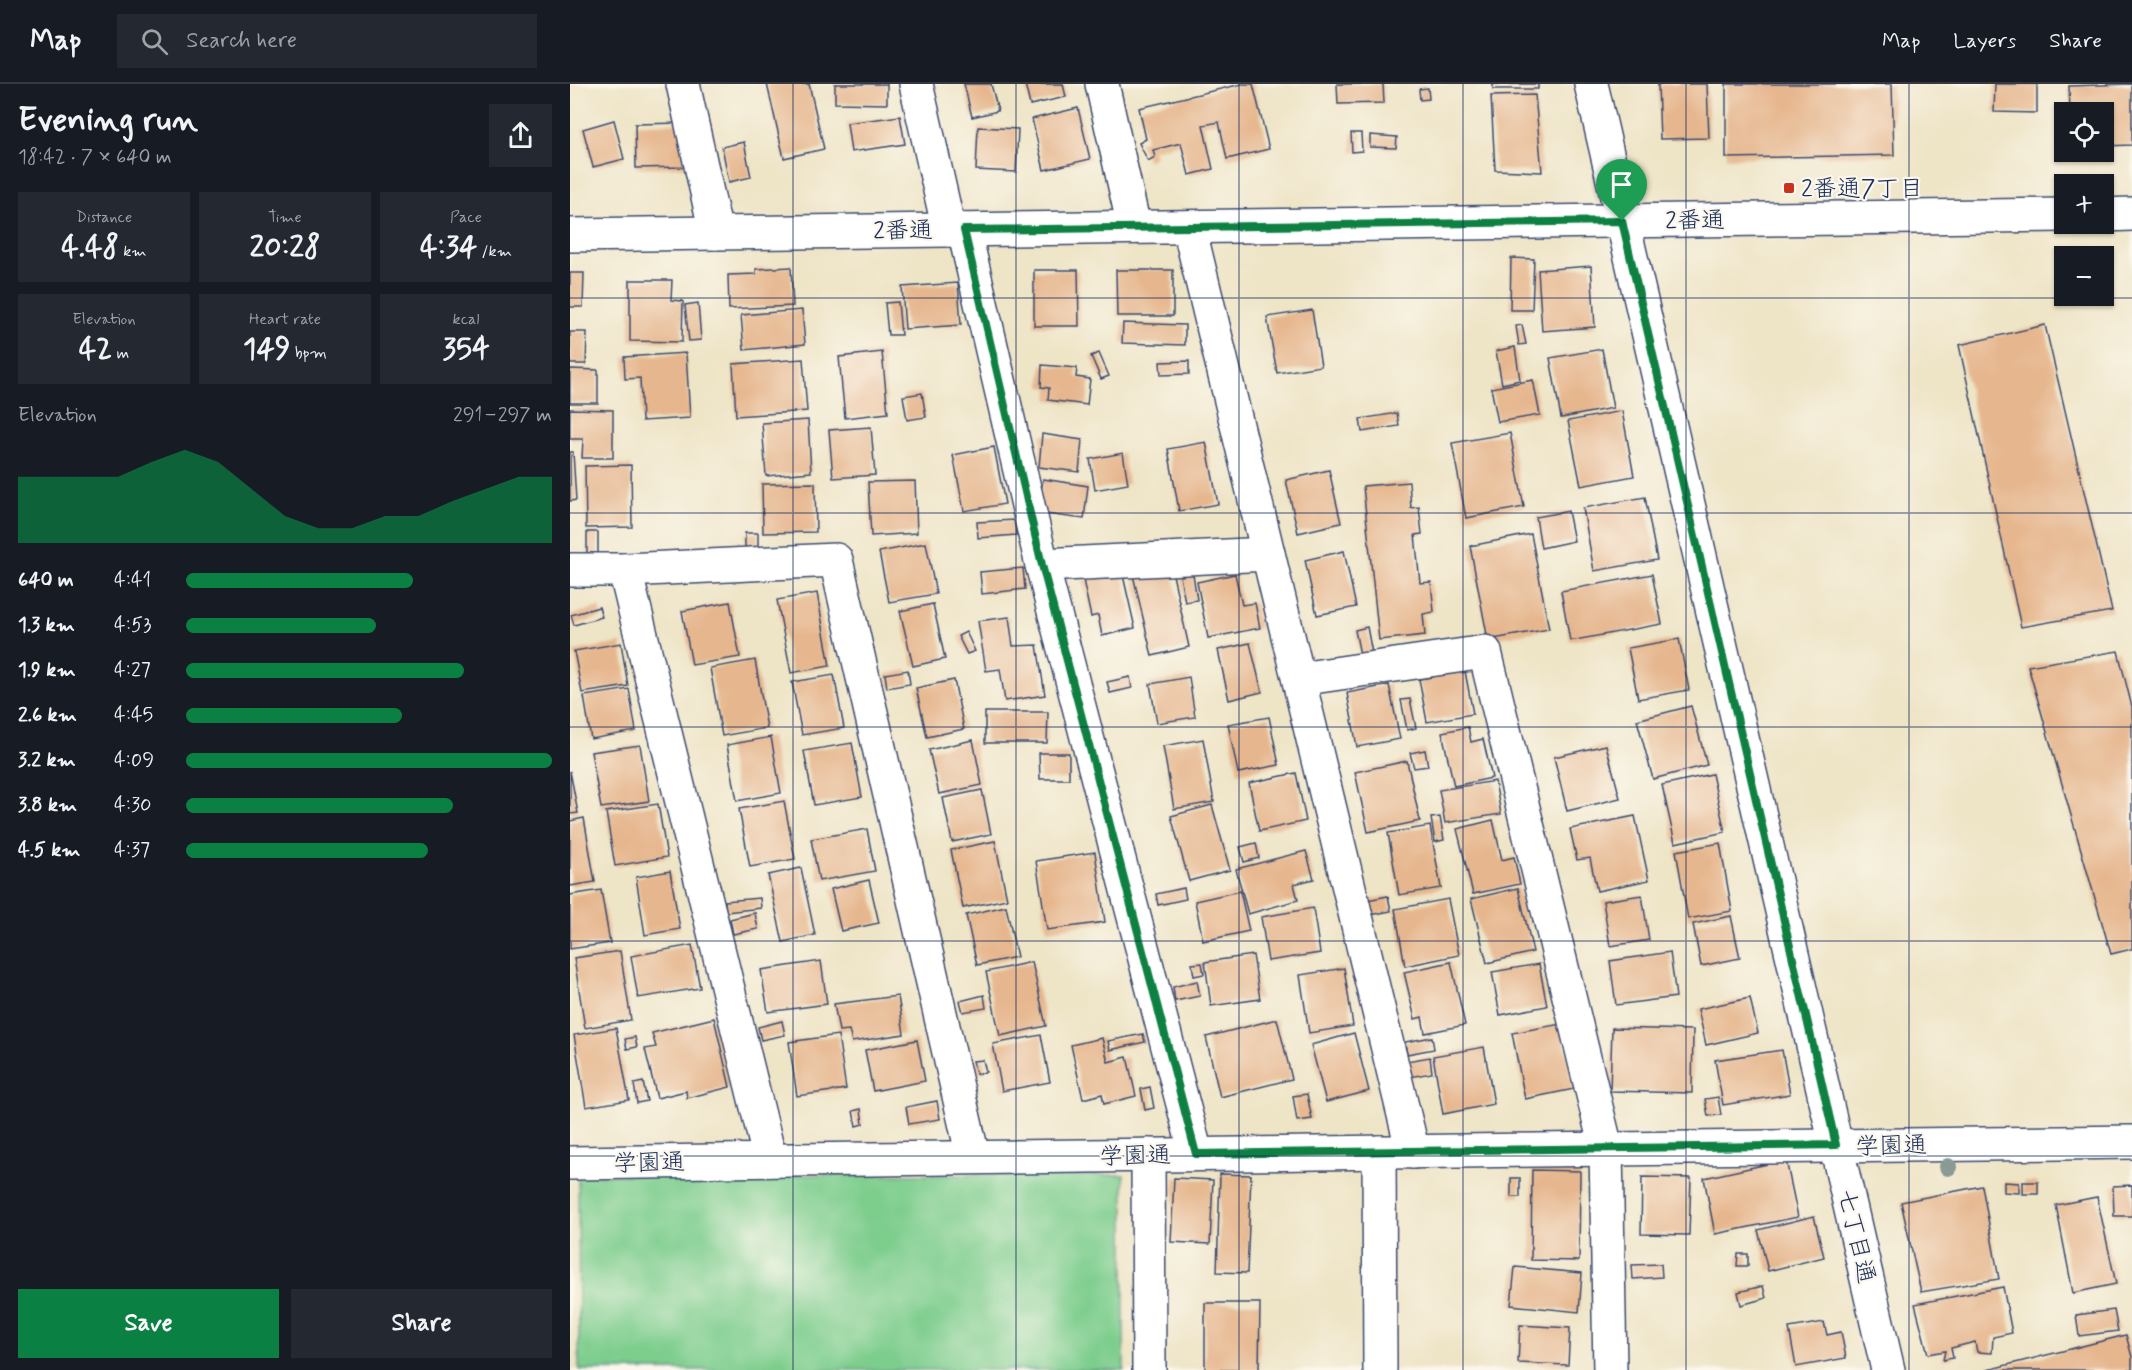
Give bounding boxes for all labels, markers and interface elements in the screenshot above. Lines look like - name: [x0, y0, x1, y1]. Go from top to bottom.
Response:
- search box: [117, 14, 537, 68]
- text: Map: [30, 23, 81, 60]
- icon: search: [138, 25, 171, 58]
- text: Search here: [186, 27, 297, 55]
- text: Map: [1882, 27, 1920, 55]
- text: Layers: [1953, 27, 2016, 55]
- text: Share: [2049, 27, 2102, 55]
- text: Evening run: [18, 99, 198, 143]
- map controls: [2054, 102, 2114, 306]
- button: locate: [2054, 102, 2114, 162]
- button: share: [489, 104, 552, 167]
- text: 18:42 · 7 × 640 m: [18, 144, 172, 171]
- pin: [1596, 159, 1647, 221]
- icon: arrive: [1605, 168, 1638, 201]
- place label: 2番通7丁目: [1801, 174, 1923, 205]
- button: +: [2054, 174, 2114, 234]
- marker: 2番通7丁目: [1782, 181, 1796, 195]
- street label: 2番通: [1665, 205, 1725, 238]
- text: Distance: [76, 207, 132, 228]
- text: Time: [268, 207, 302, 228]
- text: Pace: [450, 207, 482, 228]
- street label: 2番通: [873, 215, 933, 248]
- text: 4.48: [61, 228, 119, 267]
- text: 20:28: [249, 228, 321, 267]
- text: 4:34: [420, 228, 477, 267]
- text: km: [119, 241, 147, 262]
- text: /km: [477, 241, 512, 262]
- button: −: [2054, 246, 2114, 306]
- text: Elevation: [73, 309, 136, 330]
- text: Heart rate: [249, 309, 321, 330]
- text: kcal: [453, 309, 479, 330]
- text: 42: [79, 330, 112, 369]
- text: 149: [243, 330, 290, 369]
- text: 354: [442, 330, 490, 369]
- text: m: [112, 343, 129, 364]
- text: bpm: [290, 343, 327, 364]
- text: Elevation: [18, 402, 97, 429]
- text: 291–297 m: [453, 402, 552, 429]
- text: 640 m: [18, 567, 74, 594]
- text: 4:41: [114, 567, 151, 594]
- text: 1.3 km: [18, 612, 75, 639]
- text: 4:53: [114, 612, 151, 639]
- text: 1.9 km: [18, 657, 76, 684]
- text: 4:27: [114, 657, 151, 684]
- text: 2.6 km: [18, 702, 77, 729]
- text: 4:45: [114, 702, 153, 729]
- text: 3.2 km: [18, 747, 76, 774]
- text: 4:09: [114, 747, 154, 774]
- text: 3.8 km: [18, 792, 77, 819]
- text: 4:30: [114, 792, 151, 819]
- text: 4.5 km: [18, 837, 80, 864]
- text: 4:37: [114, 837, 150, 864]
- street label: 学園通: [1855, 1130, 1927, 1163]
- street label: 学園通: [1099, 1140, 1171, 1173]
- street label: 学園通: [613, 1147, 685, 1180]
- street label: 七丁目通: [1830, 1186, 1881, 1287]
- button: Save: [18, 1289, 279, 1358]
- button: Share: [291, 1289, 552, 1358]

